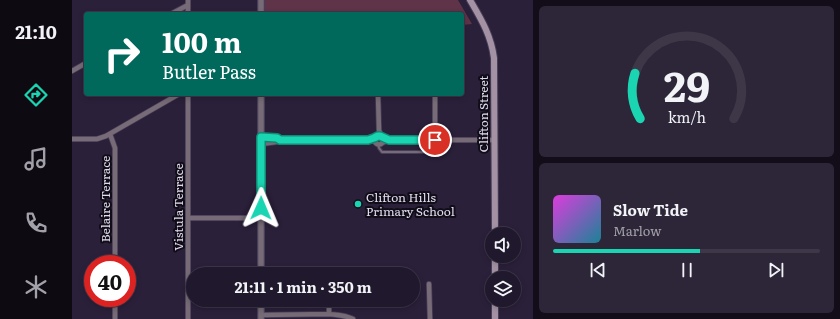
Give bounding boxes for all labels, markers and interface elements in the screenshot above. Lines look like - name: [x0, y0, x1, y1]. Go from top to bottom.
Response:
- text: 21:10: [15, 18, 57, 45]
- text: 100 m: [162, 20, 242, 62]
- icon: right: [96, 28, 148, 80]
- text: 29: [663, 53, 710, 115]
- text: Butler Pass: [162, 58, 256, 85]
- street label: Clifton Street: [474, 75, 492, 152]
- icon: directions: [22, 81, 50, 109]
- text: km/h: [667, 106, 706, 127]
- pin: [418, 123, 452, 157]
- icon: arrive: [424, 129, 446, 151]
- icon: music: [22, 145, 50, 173]
- street label: Belaire Terrace: [96, 156, 114, 242]
- street label: Vistula Terrace: [169, 163, 187, 251]
- position arrow: [240, 187, 282, 229]
- place label: Clifton Hills Primary School: [366, 188, 455, 220]
- text: Slow Tide: [613, 198, 688, 221]
- marker: Clifton Hills Primary School: [353, 199, 363, 209]
- icon: phone: [22, 209, 50, 237]
- text: Marlow: [613, 221, 661, 240]
- map controls: [485, 227, 521, 307]
- button: sound: [485, 227, 521, 263]
- speed limit sign: 40: [84, 255, 136, 307]
- icon: previous: [587, 259, 609, 281]
- icon: pause: [676, 259, 698, 281]
- icon: next: [765, 259, 787, 281]
- button: layers: [485, 271, 521, 307]
- icon: climate: [22, 273, 50, 301]
- text: 21:11 · 1 min · 350 m: [234, 275, 372, 298]

